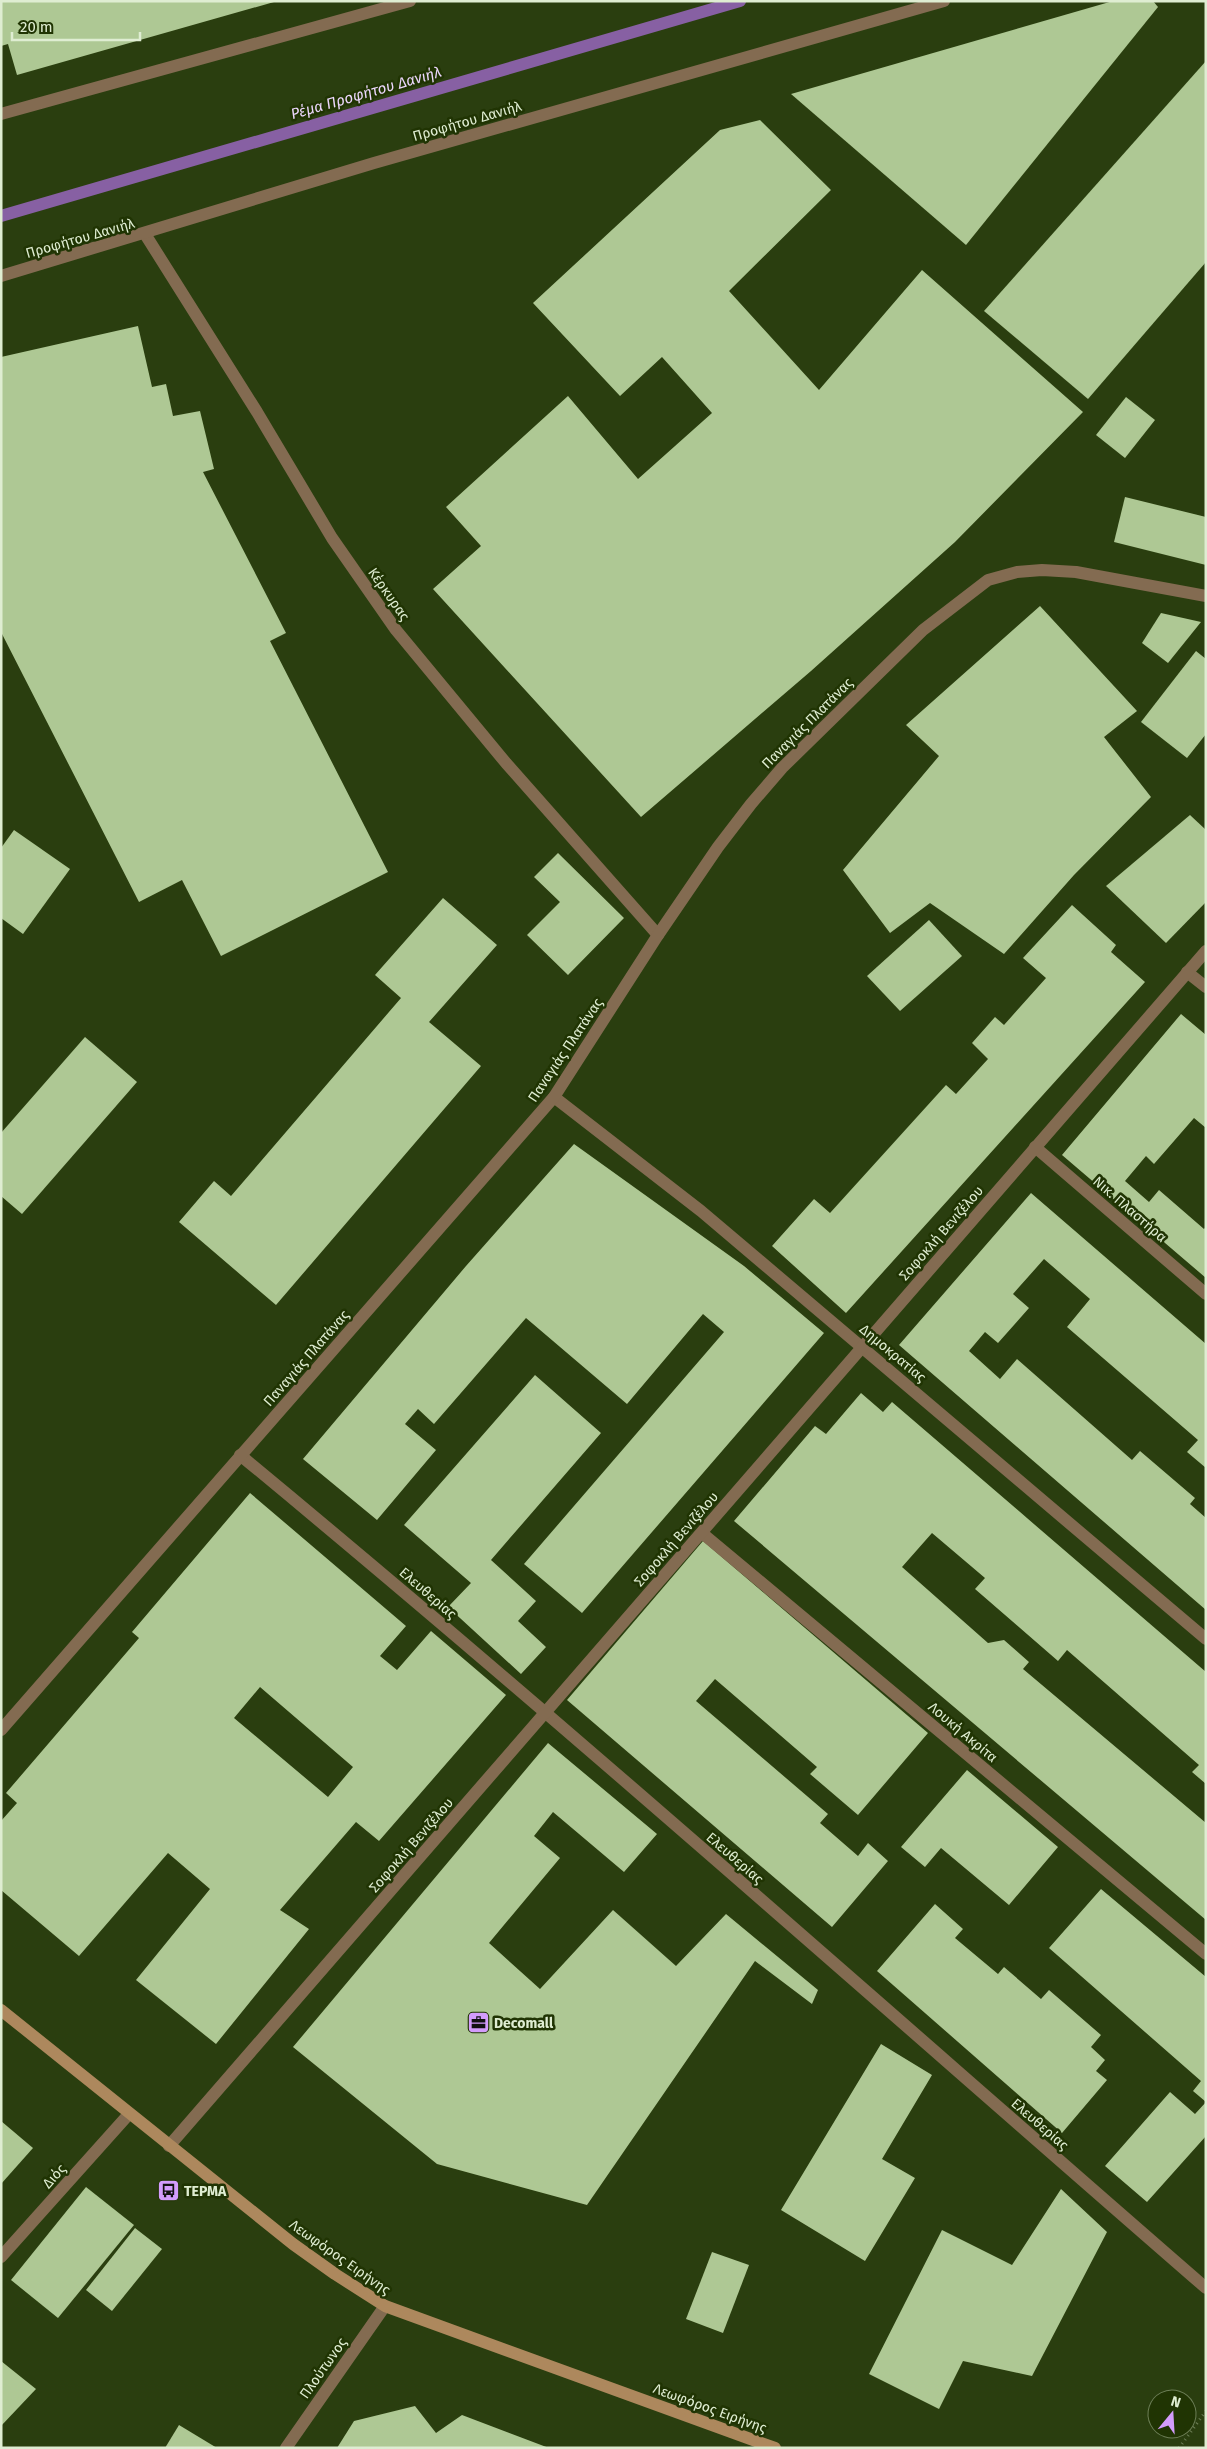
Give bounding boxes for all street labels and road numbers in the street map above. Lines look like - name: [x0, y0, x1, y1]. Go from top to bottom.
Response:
- street label: Προφήτου Δανιήλ: [411, 97, 525, 145]
- street label: Προφήτου Δανιήλ: [24, 214, 138, 262]
- street label: Κέρκυρας: [364, 564, 413, 624]
- street label: Παναγιάς Πλατάνας: [758, 674, 857, 772]
- street label: Παναγιάς Πλατάνας: [524, 995, 607, 1105]
- street label: Νικ. Πλαστήρα: [1089, 1173, 1170, 1246]
- street label: Σοφοκλή Βενιζέλου: [896, 1183, 987, 1284]
- street label: Παναγιάς Πλατάνας: [260, 1307, 353, 1410]
- street label: Δημοκρατίας: [856, 1321, 930, 1386]
- street label: Σοφοκλή Βενιζέλου: [631, 1489, 722, 1590]
- street label: Ελευθερίας: [396, 1564, 460, 1623]
- street label: Λουκή Ακρίτα: [925, 1698, 1001, 1766]
- street label: Σοφοκλή Βενιζέλου: [366, 1795, 457, 1896]
- street label: Ελευθερίας: [703, 1829, 767, 1888]
- street label: Ελευθερίας: [1008, 2095, 1072, 2154]
- street label: Διός: [39, 2160, 70, 2192]
- street label: Λεωφόρος Ειρήνης: [286, 2216, 394, 2299]
- street label: Πλούτωνος: [296, 2334, 351, 2402]
- street label: Λεωφόρος Ειρήνης: [651, 2380, 769, 2437]

